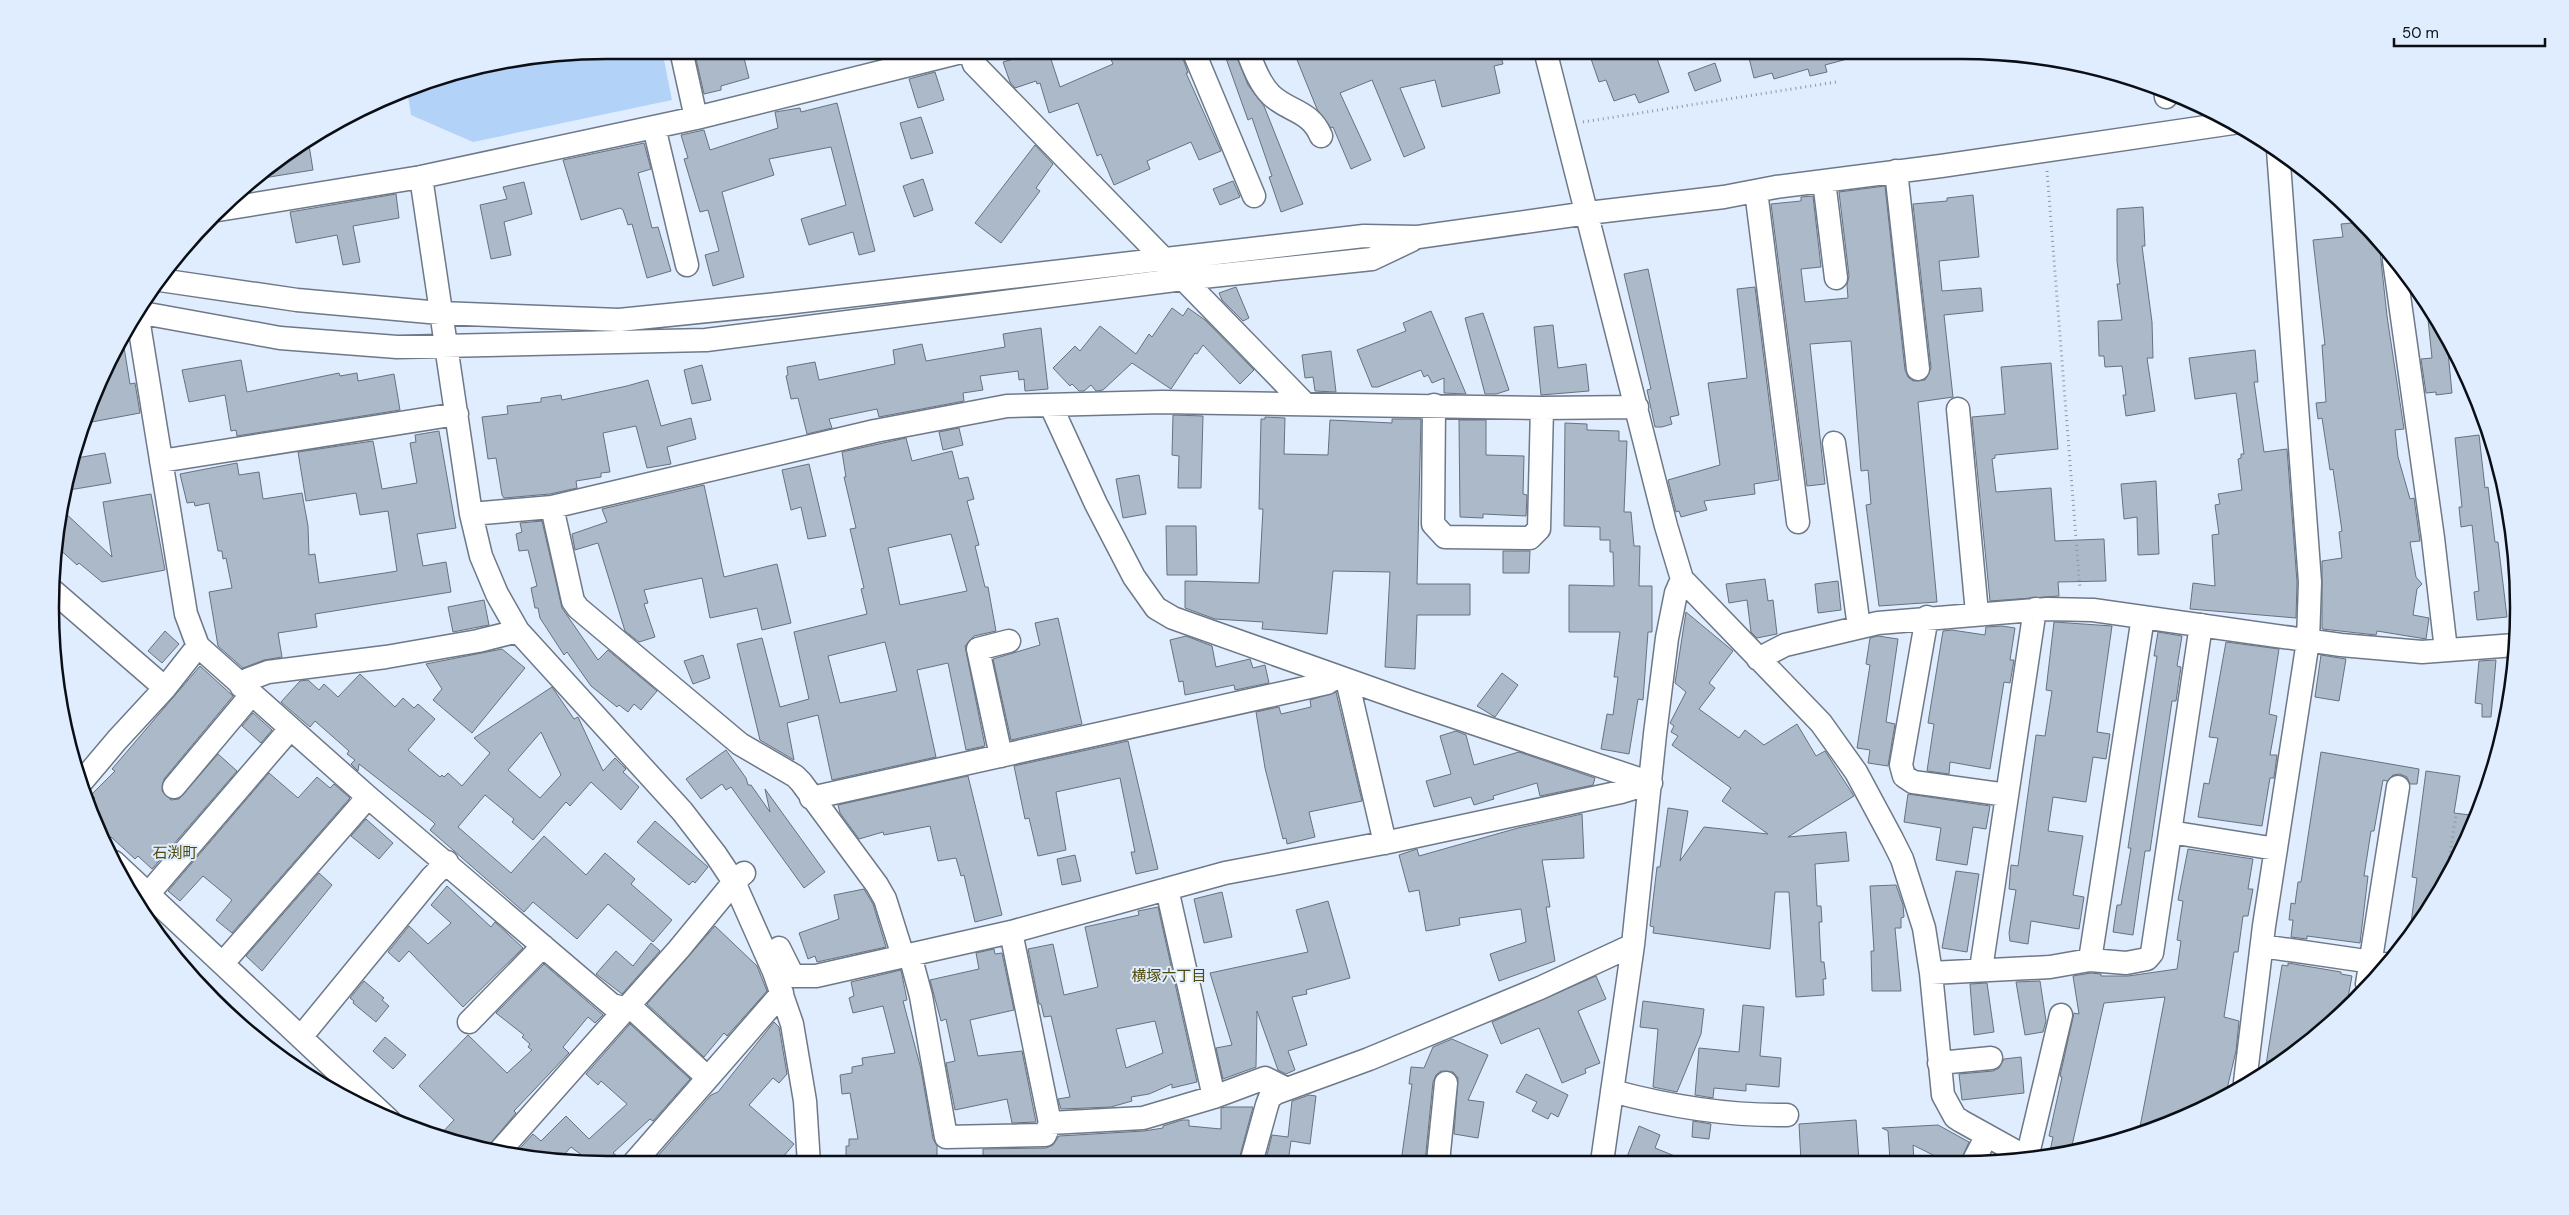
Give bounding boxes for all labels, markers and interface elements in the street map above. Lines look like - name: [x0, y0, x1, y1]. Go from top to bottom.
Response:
- scale bar: [2394, 15, 2545, 47]
- text: 50 m: [2402, 23, 2439, 43]
- district label: 石渕町: [152, 843, 198, 863]
- district label: 横塚六丁目: [1131, 966, 1207, 986]

